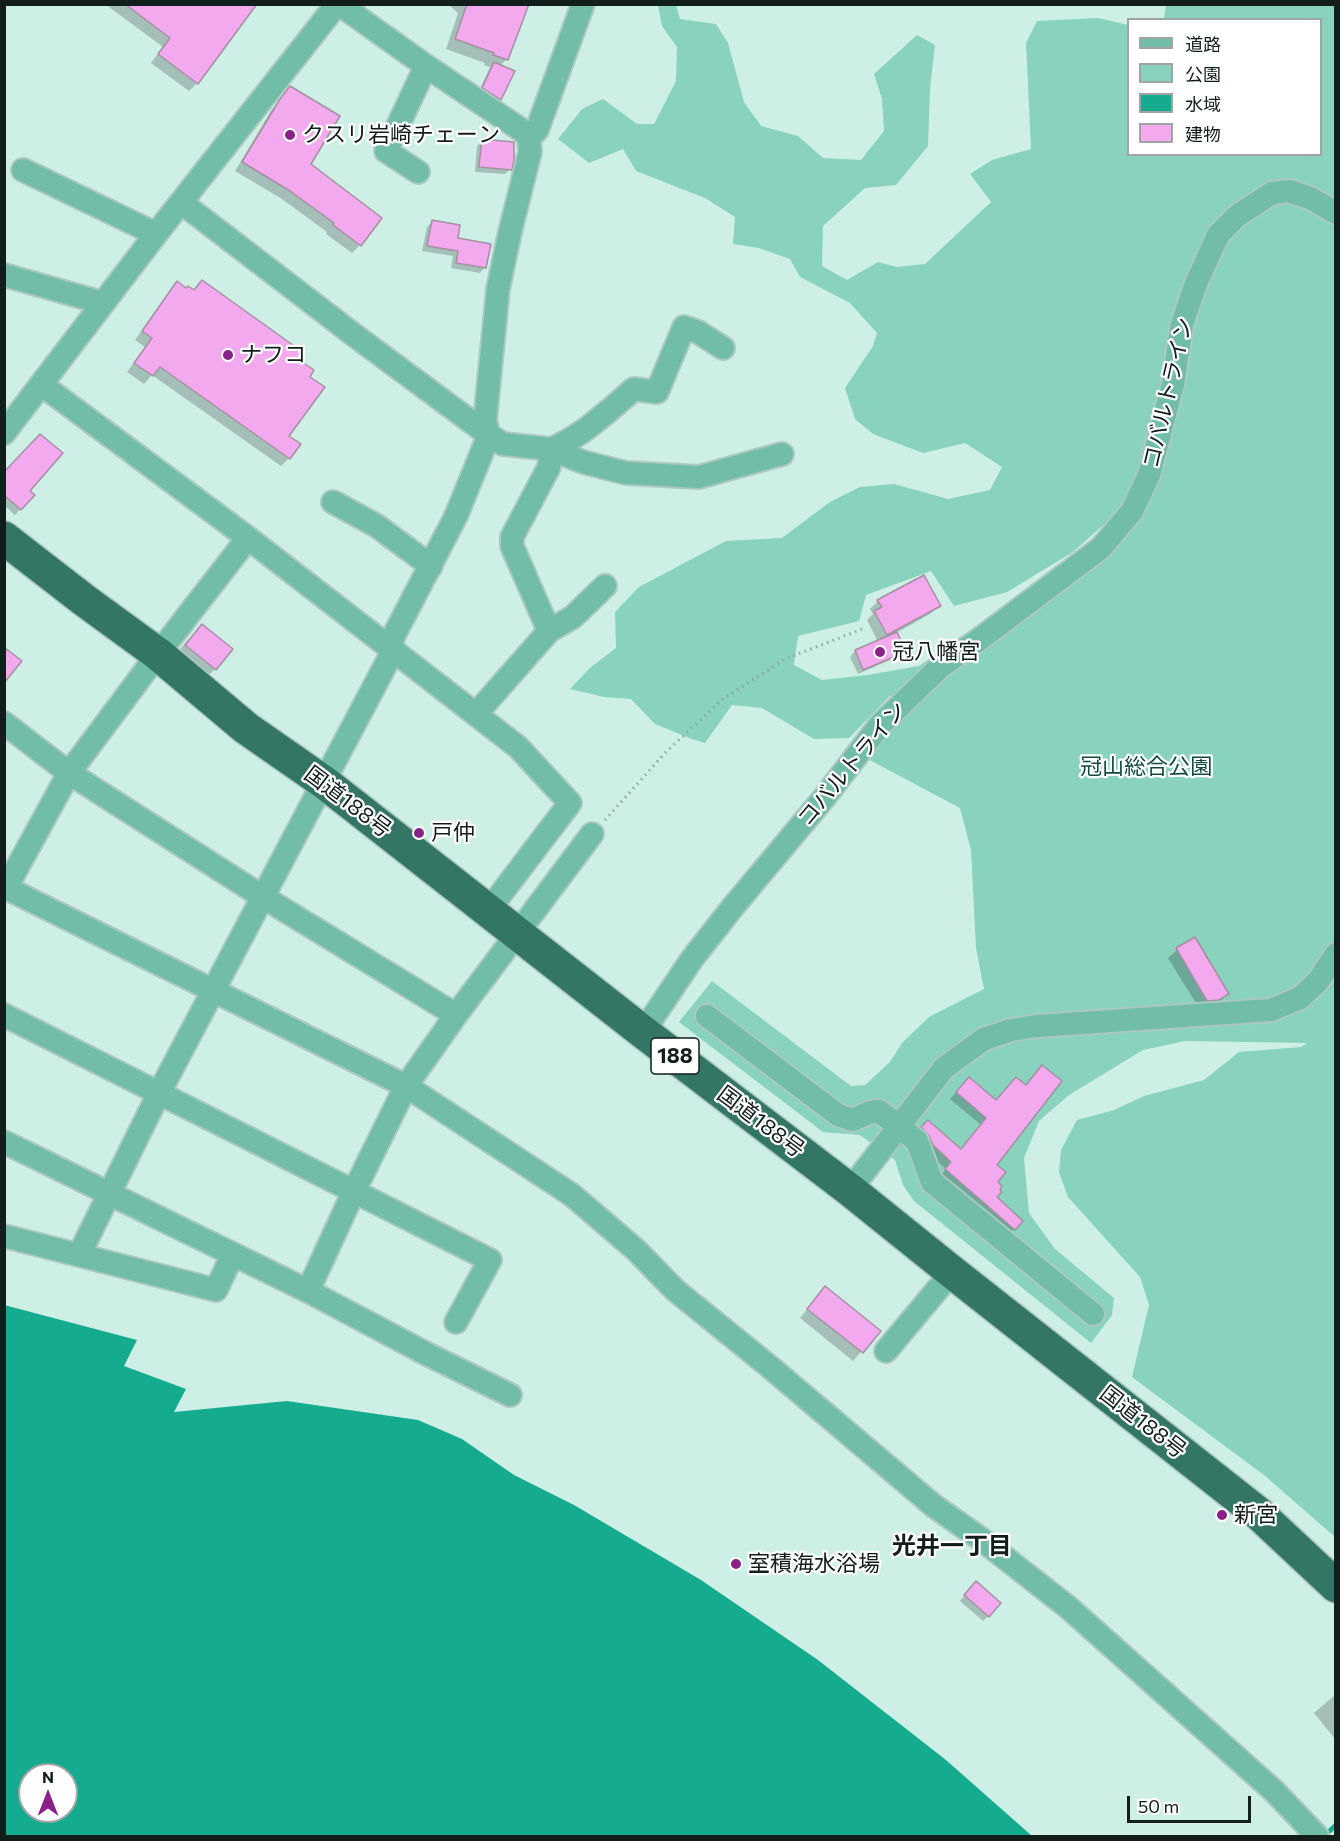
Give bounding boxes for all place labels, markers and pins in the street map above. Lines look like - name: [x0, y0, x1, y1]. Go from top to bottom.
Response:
- place label: クスリ岩崎チェーン: [302, 122, 500, 148]
- marker: クスリ岩崎チェーン: [283, 128, 297, 142]
- place label: ナフコ: [240, 342, 306, 368]
- marker: ナフコ: [221, 348, 235, 362]
- place label: 冠八幡宮: [892, 639, 980, 665]
- marker: 冠八幡宮: [873, 645, 887, 659]
- place label: 戸仲: [431, 820, 475, 846]
- marker: 戸仲: [412, 826, 426, 840]
- place label: 新宮: [1234, 1502, 1278, 1528]
- marker: 新宮: [1215, 1508, 1229, 1522]
- place label: 室積海水浴場: [748, 1551, 880, 1577]
- marker: 室積海水浴場: [729, 1557, 743, 1571]

